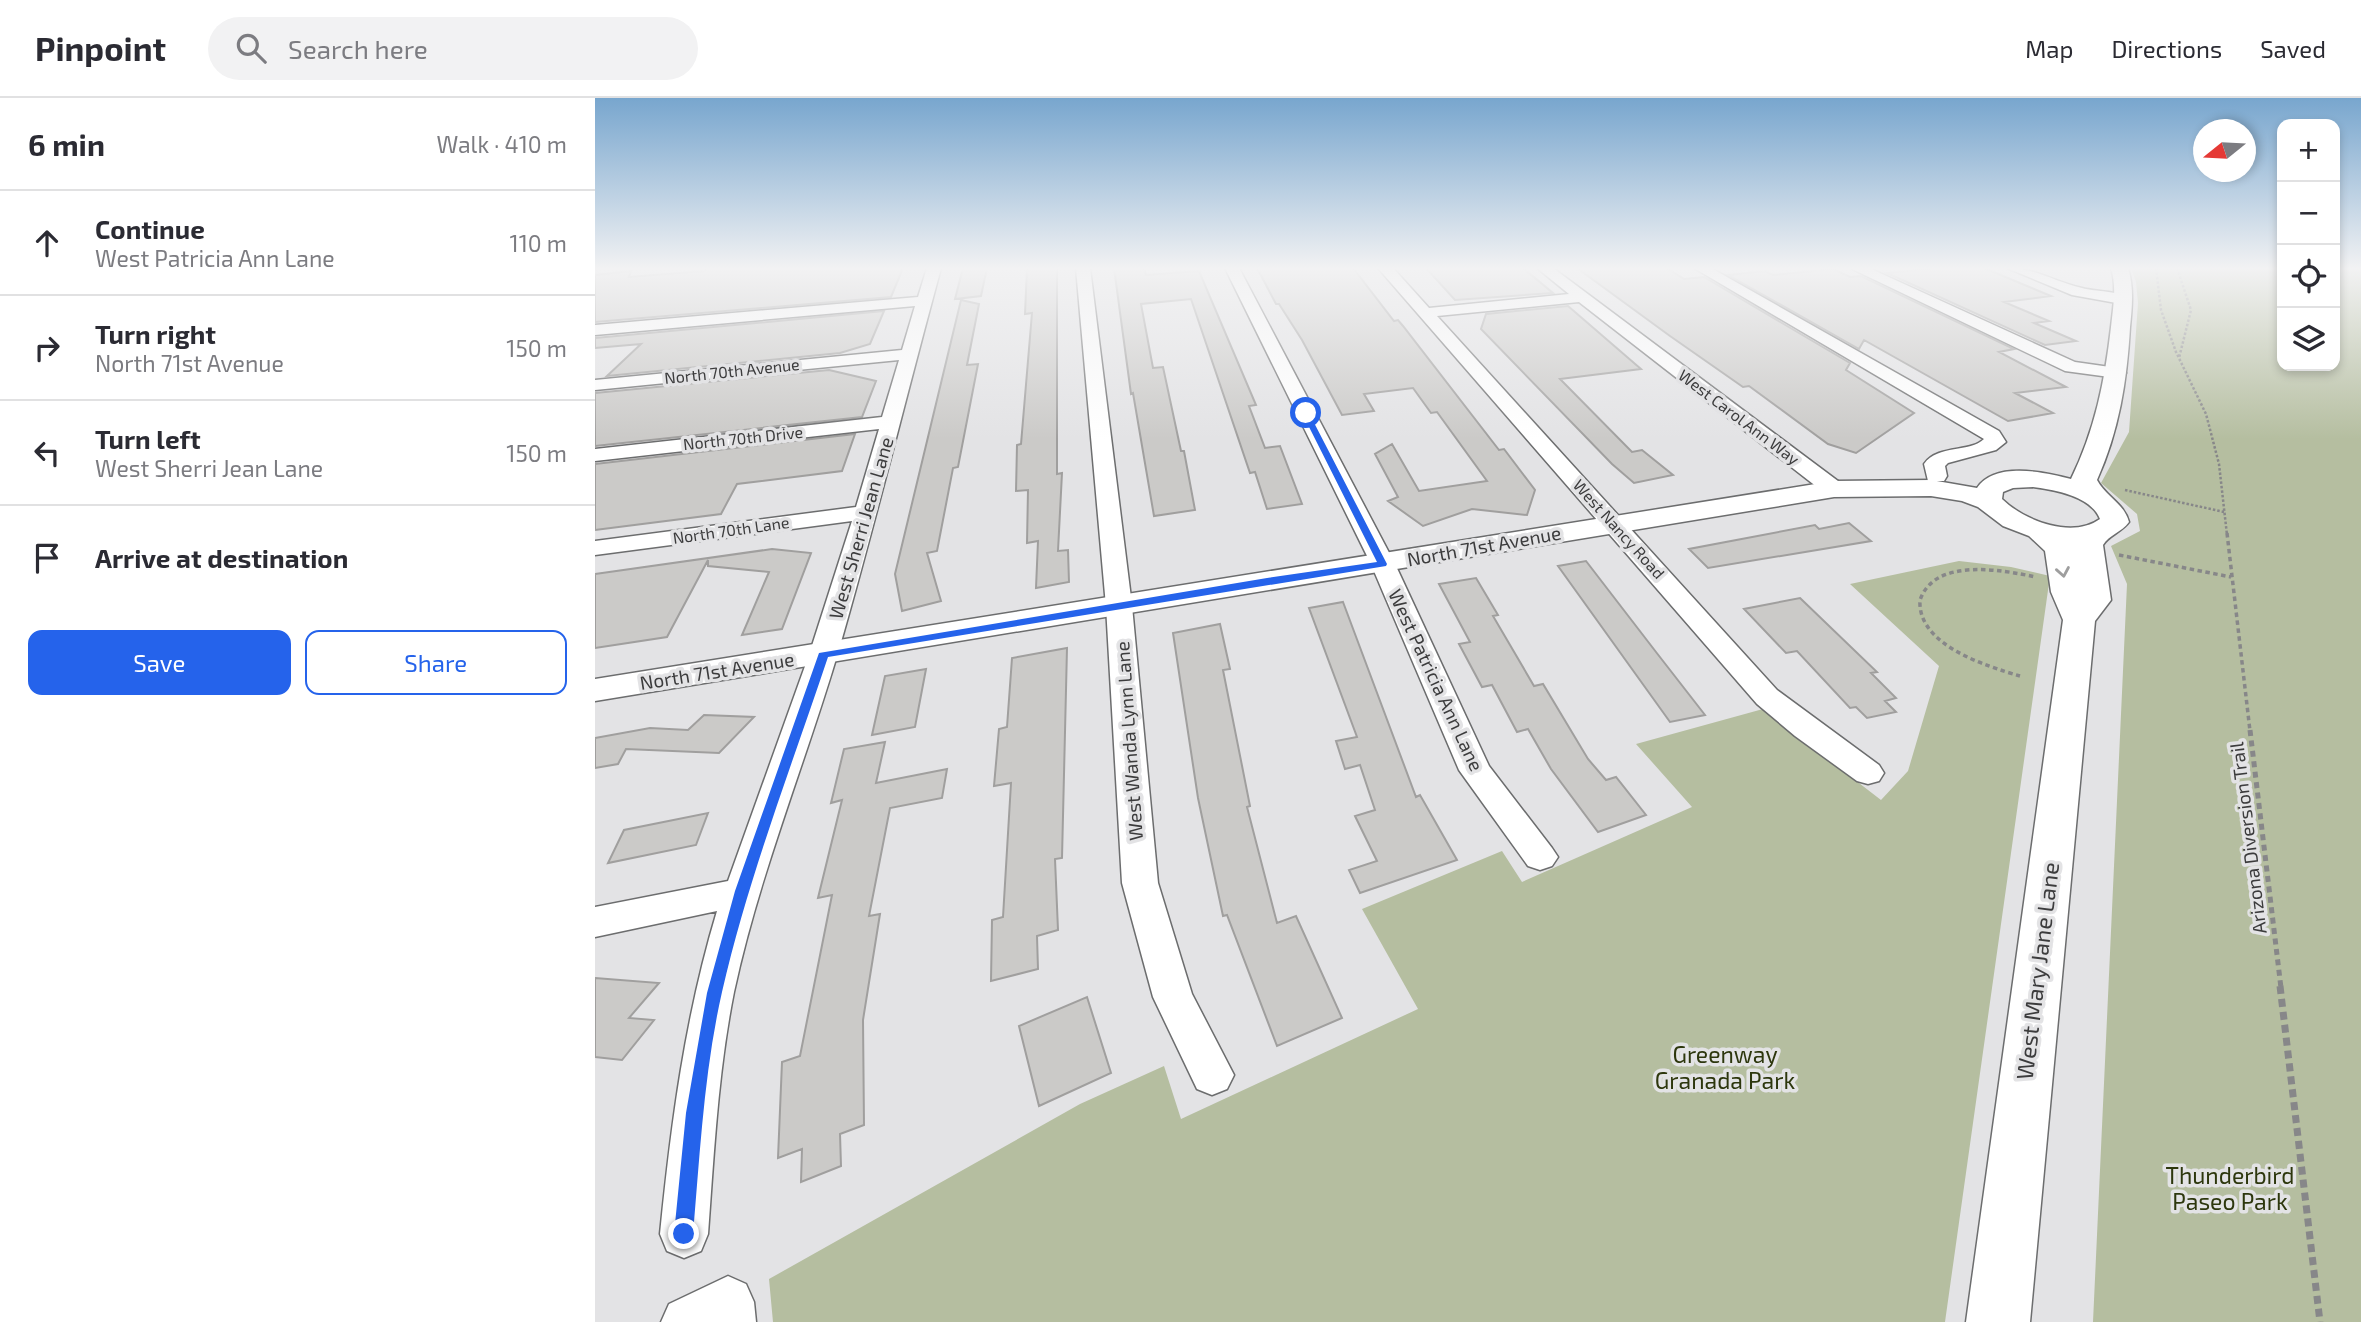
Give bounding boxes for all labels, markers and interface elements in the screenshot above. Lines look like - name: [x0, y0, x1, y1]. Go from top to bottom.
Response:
- search box: [208, 17, 698, 80]
- text: Pinpoint: [35, 28, 166, 68]
- icon: search: [232, 29, 270, 67]
- text: Search here: [288, 33, 428, 64]
- text: Map: [2025, 34, 2073, 63]
- text: Directions: [2111, 34, 2222, 63]
- text: Saved: [2260, 34, 2326, 63]
- north arrow: [2193, 119, 2256, 182]
- map controls: [2277, 119, 2340, 371]
- button: +: [2277, 119, 2340, 182]
- text: 6 min: [28, 126, 105, 162]
- text: Walk · 410 m: [436, 130, 567, 158]
- button: −: [2277, 182, 2340, 245]
- text: Continue: [95, 213, 205, 244]
- icon: ahead: [28, 224, 66, 262]
- text: 110 m: [510, 229, 567, 257]
- text: West Patricia Ann Lane: [95, 244, 335, 272]
- button: locate: [2277, 245, 2340, 308]
- button: layers: [2277, 308, 2340, 371]
- text: Turn right: [95, 318, 216, 349]
- icon: right: [28, 329, 66, 367]
- text: 150 m: [506, 334, 567, 362]
- text: North 71st Avenue: [95, 349, 284, 377]
- street label: North 70th Avenue: [663, 354, 800, 387]
- street label: West Carol Ann Way: [1675, 365, 1804, 468]
- route start: [1290, 397, 1321, 428]
- street label: North 70th Drive: [682, 422, 804, 453]
- text: Turn left: [95, 423, 201, 454]
- icon: left: [28, 434, 66, 472]
- street label: West Sherri Jean Lane: [823, 434, 898, 622]
- text: 150 m: [506, 439, 567, 467]
- text: West Sherri Jean Lane: [95, 454, 323, 482]
- street label: West Nancy Road: [1570, 475, 1669, 582]
- street label: North 70th Lane: [671, 512, 790, 547]
- street label: North 71st Avenue: [1405, 521, 1563, 570]
- icon: arrive: [28, 539, 66, 577]
- text: Arrive at destination: [95, 542, 348, 573]
- one-way arrow: [2055, 566, 2070, 578]
- street label: West Patricia Ann Lane: [1384, 585, 1489, 774]
- button: Save: [28, 630, 291, 695]
- button: Share: [305, 630, 567, 695]
- street label: West Wanda Lynn Lane: [1110, 641, 1147, 842]
- street label: North 71st Avenue: [638, 647, 796, 694]
- street label: Arizona Diversion Trail: [2224, 740, 2271, 935]
- street label: West Mary Jane Lane: [2010, 860, 2064, 1081]
- park label: Greenway Granada Park: [1655, 1040, 1795, 1094]
- park label: Thunderbird Paseo Park: [2166, 1161, 2294, 1215]
- route end: [668, 1218, 699, 1249]

